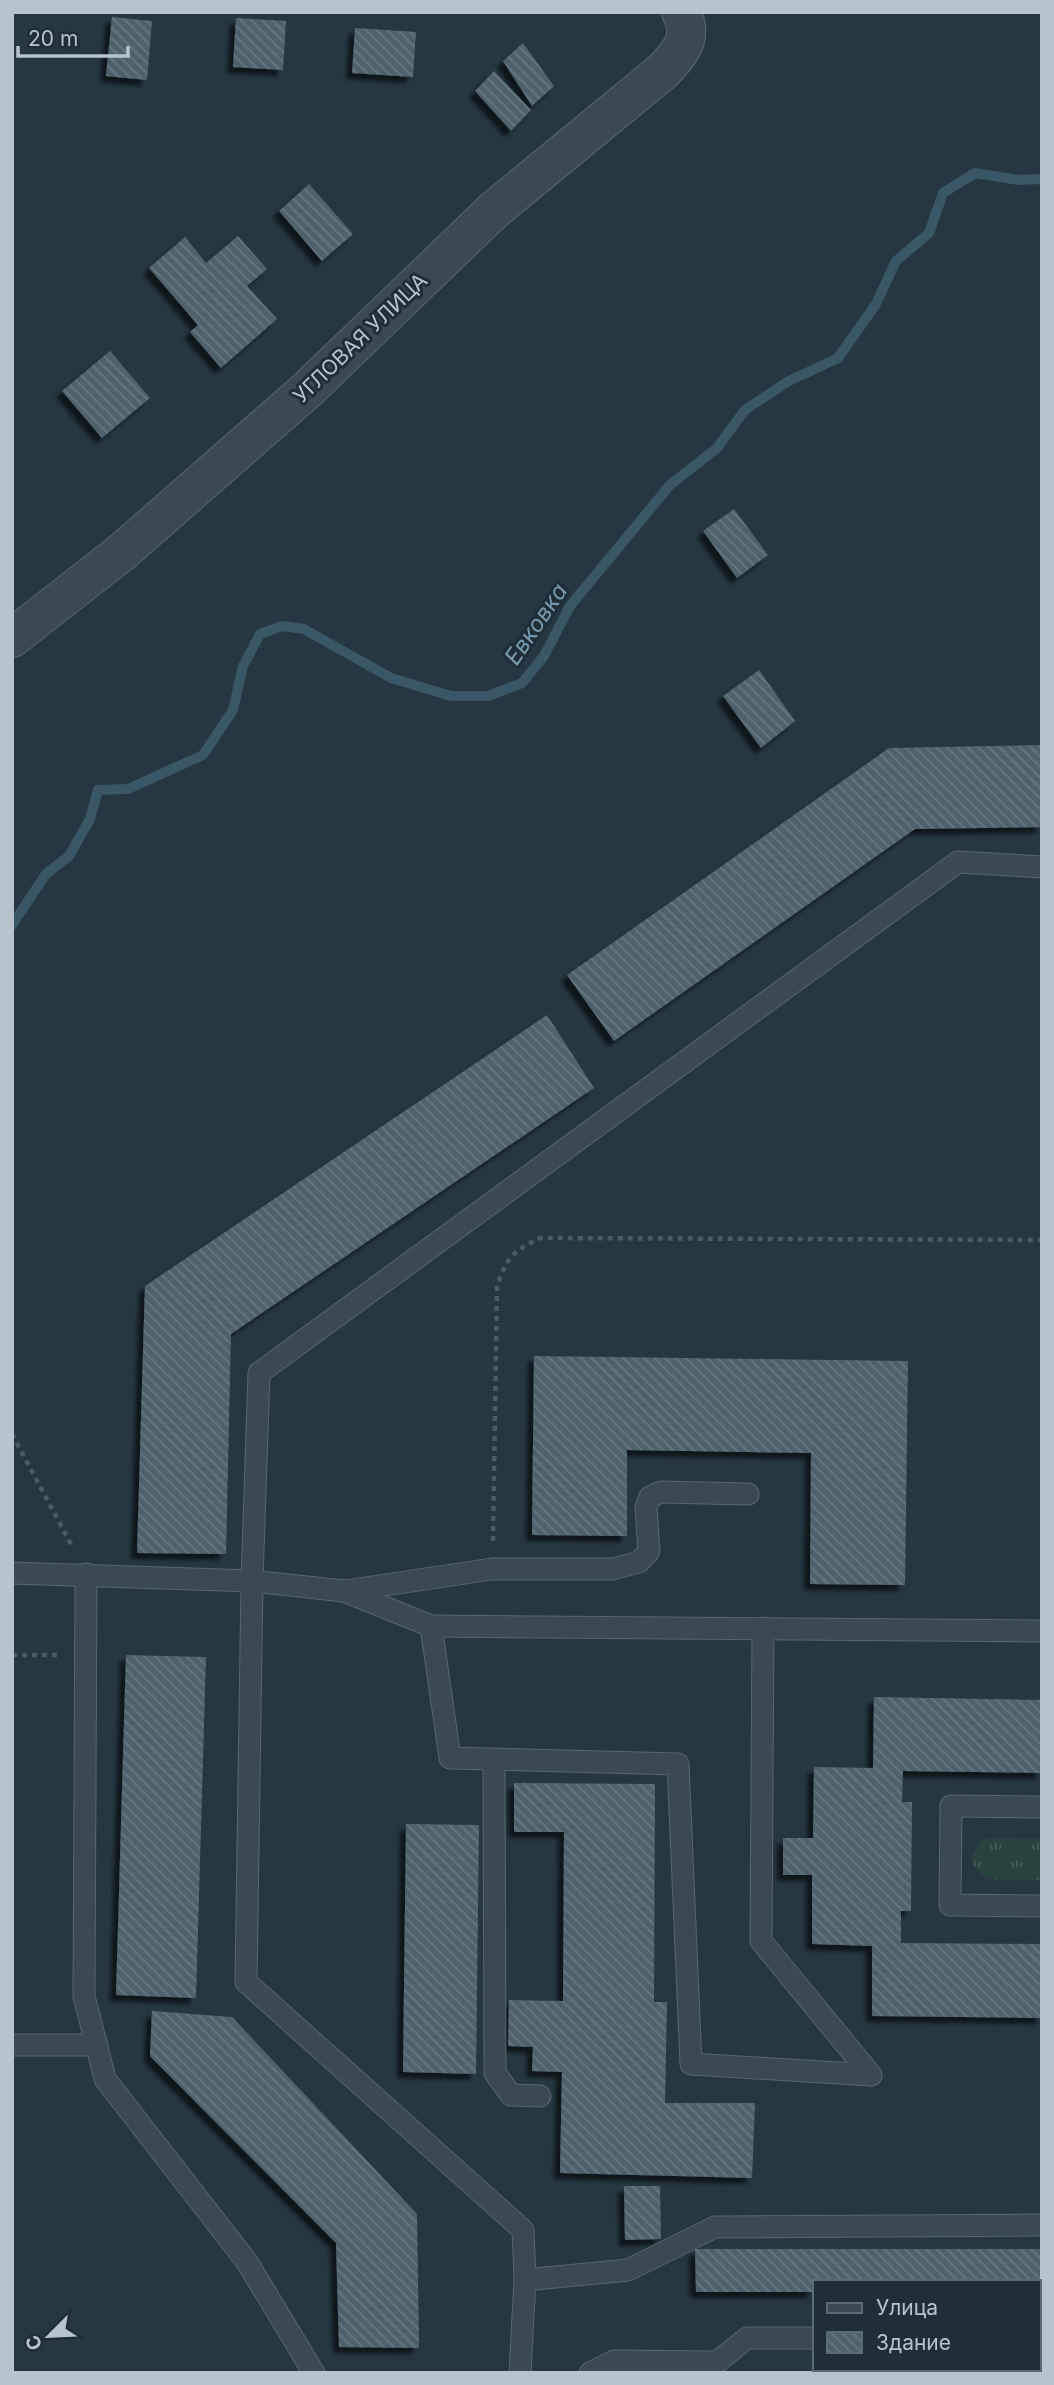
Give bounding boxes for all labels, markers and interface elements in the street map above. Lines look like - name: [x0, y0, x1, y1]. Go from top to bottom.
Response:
- scale bar: [18, 14, 128, 58]
- text: 20 m: [28, 26, 78, 51]
- street label: УГЛОВАЯ УЛИЦА: [288, 268, 432, 408]
- water label: Евковка: [499, 578, 573, 670]
- legend: [813, 2280, 1040, 2371]
- text: Улица: [876, 2295, 938, 2320]
- north arrow: [14, 2301, 84, 2371]
- text: Здание: [876, 2330, 951, 2355]
- text: С: [21, 2332, 47, 2354]

